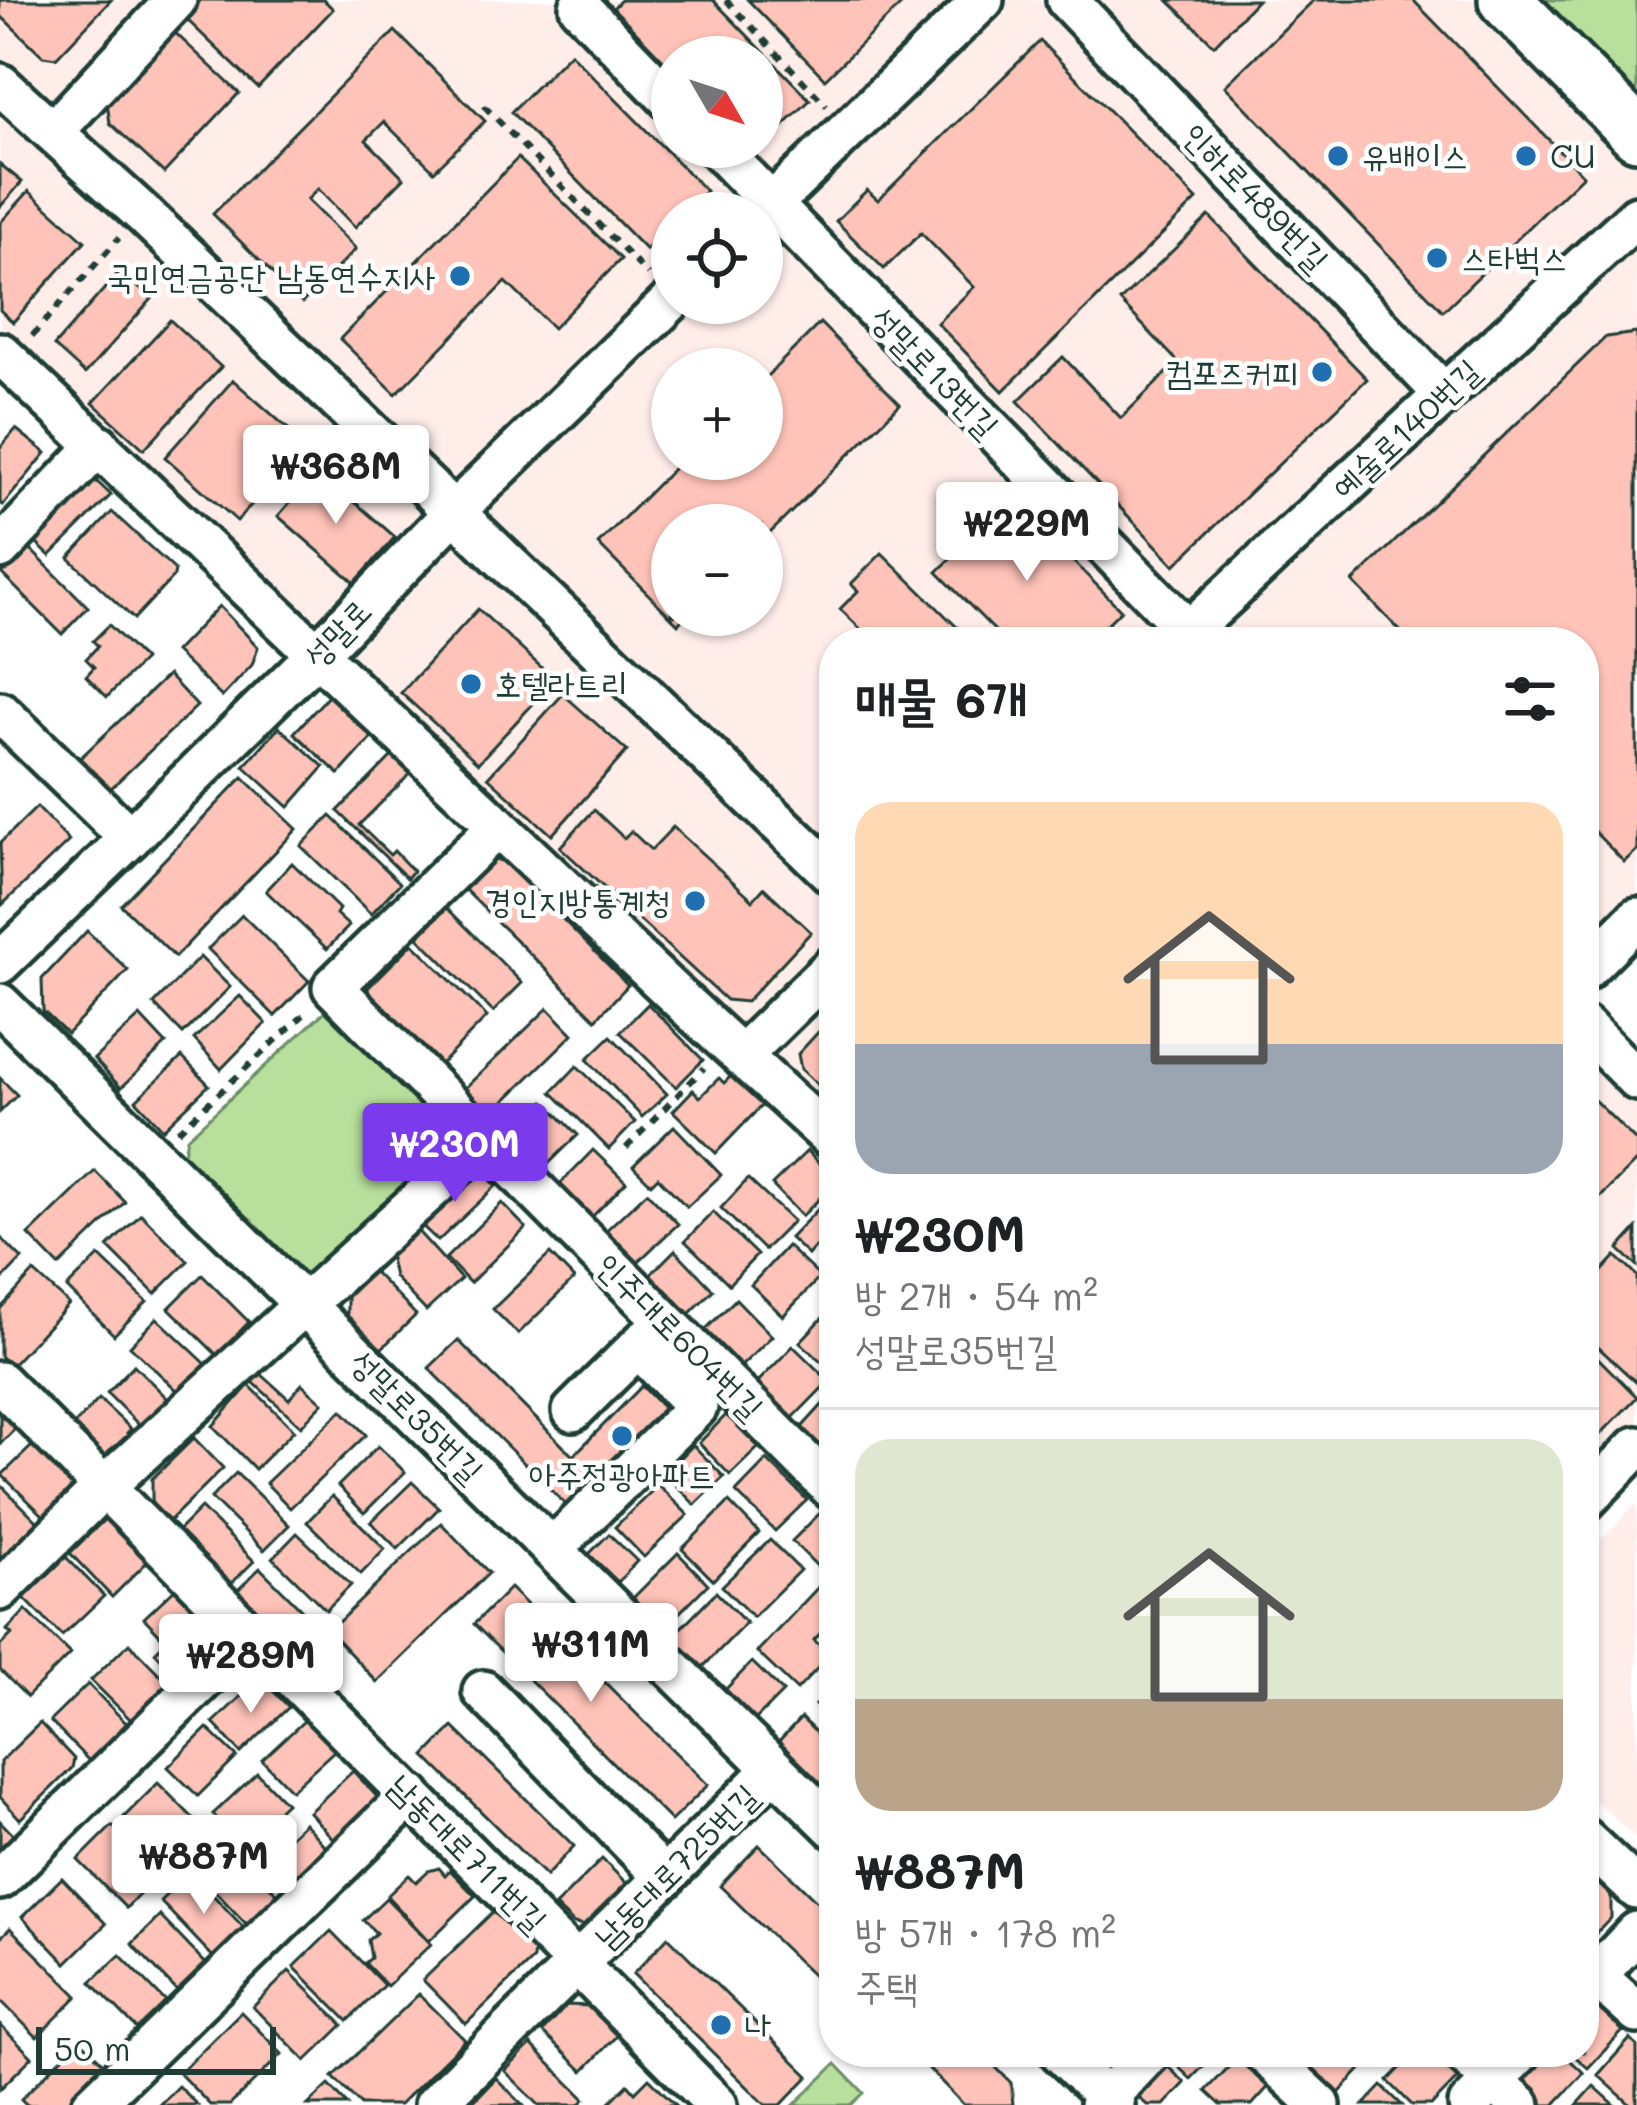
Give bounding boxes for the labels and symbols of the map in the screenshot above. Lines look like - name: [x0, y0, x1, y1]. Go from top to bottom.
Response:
- north arrow: [651, 36, 783, 168]
- street label: 인하로489번길: [1175, 112, 1339, 280]
- place label: 유배이스: [1362, 133, 1468, 176]
- place label: CU: [1550, 133, 1596, 176]
- marker: 유배이스: [1325, 143, 1351, 169]
- marker: CU: [1513, 143, 1539, 169]
- place label: 스타벅스: [1461, 235, 1567, 278]
- marker: 스타벅스: [1424, 245, 1450, 271]
- place label: 국민연금공단 남동연수지사: [107, 253, 436, 296]
- marker: 국민연금공단 남동연수지사: [447, 263, 473, 289]
- street label: 성말로13번길: [863, 296, 1010, 446]
- street label: 예술로140번길: [1322, 348, 1488, 507]
- place label: 컴포즈커피: [1165, 349, 1298, 392]
- marker: 컴포즈커피: [1309, 359, 1335, 385]
- pin: ₩368M: [252, 425, 420, 527]
- pin: ₩229M: [943, 482, 1111, 584]
- street label: 성말로: [293, 588, 379, 676]
- place label: 호텔라트리: [495, 661, 628, 704]
- marker: 호텔라트리: [458, 671, 484, 697]
- place label: 경인지방통계청: [485, 878, 671, 921]
- marker: 경인지방통계청: [682, 888, 708, 914]
- pin: ₩230M: [371, 1103, 539, 1205]
- street label: 인주대로604번길: [588, 1242, 774, 1428]
- street label: 성말로35번길: [342, 1339, 494, 1491]
- marker: 아주정광아파트: [609, 1423, 635, 1449]
- place label: 아주정광아파트: [529, 1452, 715, 1495]
- pin: ₩311M: [507, 1603, 675, 1705]
- pin: ₩289M: [167, 1614, 335, 1716]
- street label: 남동대로711번길: [381, 1763, 558, 1940]
- street label: 남동대로725번길: [584, 1774, 766, 1956]
- pin: ₩887M: [120, 1815, 288, 1917]
- place label: 나: [745, 2002, 772, 2045]
- marker: 나: [708, 2012, 734, 2038]
- scale bar: [36, 2021, 276, 2074]

